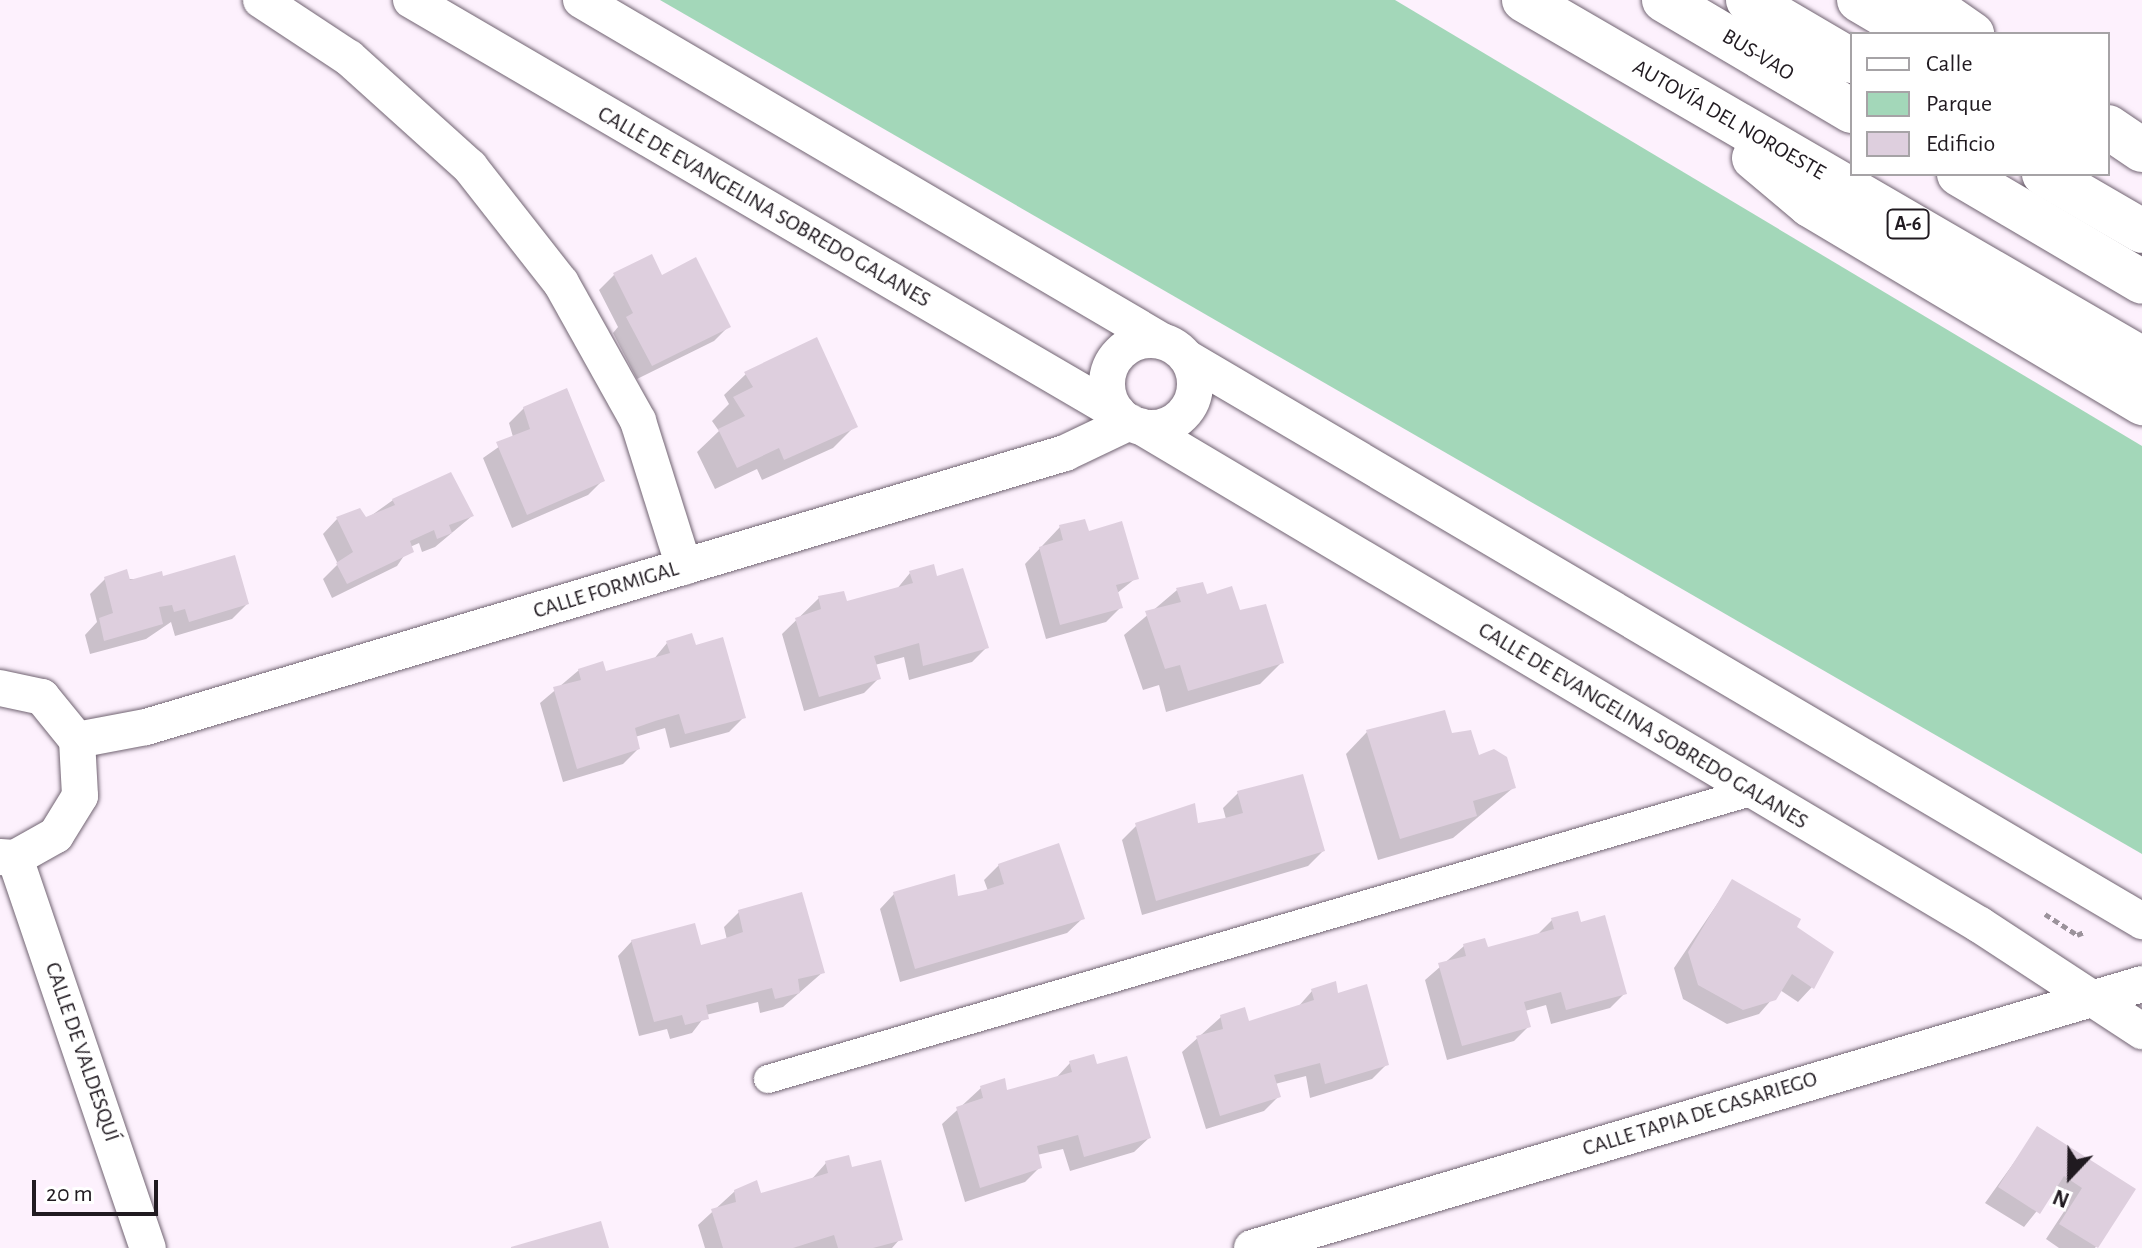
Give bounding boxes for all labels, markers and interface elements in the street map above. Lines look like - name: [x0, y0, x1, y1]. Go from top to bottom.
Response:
- street label: BUS-VAO: [1717, 23, 1799, 87]
- legend: [1850, 32, 2110, 176]
- text: Calle: [1926, 52, 1973, 76]
- street label: AUTOVÍA DEL NOROESTE: [1628, 54, 1830, 186]
- text: Parque: [1926, 92, 1992, 116]
- street label: CALLE DE EVANGELINA SOBREDO GALANES: [593, 101, 935, 313]
- text: Edificio: [1926, 132, 1995, 156]
- road number: A-6: [1886, 208, 1930, 240]
- street label: CALLE FORMIGAL: [530, 555, 682, 625]
- street label: CALLE DE EVANGELINA SOBREDO GALANES: [1473, 617, 1813, 835]
- street label: CALLE DE VALDESQUÍ: [39, 959, 125, 1145]
- street label: CALLE TAPIA DE CASARIEGO: [1580, 1066, 1820, 1162]
- north arrow: [2030, 1136, 2110, 1216]
- scale bar: [36, 1164, 162, 1214]
- text: 20 m: [46, 1182, 93, 1206]
- text: N: [2050, 1185, 2072, 1211]

